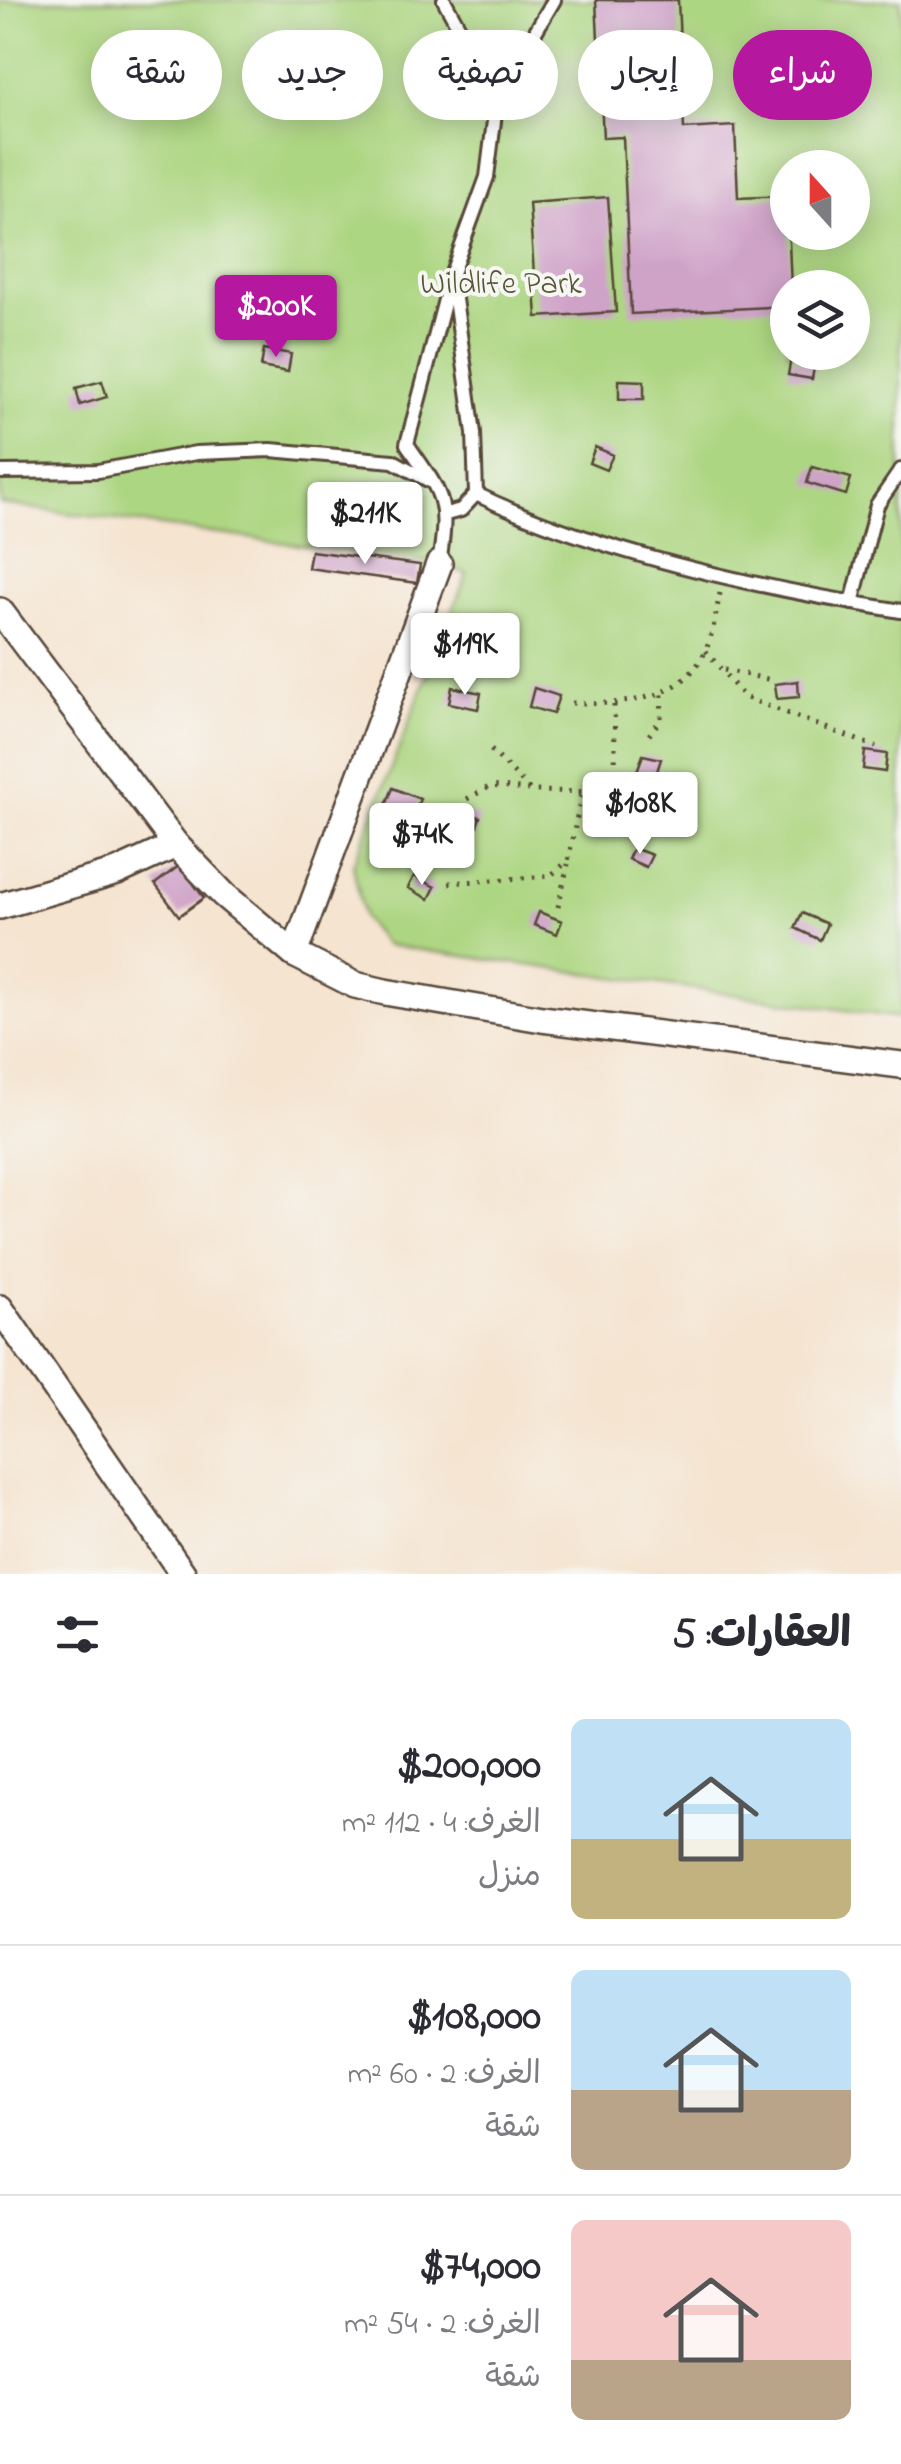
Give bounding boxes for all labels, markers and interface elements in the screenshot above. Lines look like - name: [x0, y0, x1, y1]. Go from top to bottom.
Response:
- chip: شقة: [91, 30, 222, 120]
- chip: جديد: [242, 30, 383, 120]
- chip: تصفية: [403, 30, 558, 120]
- chip: إيجار: [578, 30, 713, 120]
- chip: شراء: [733, 30, 872, 120]
- north arrow: [770, 150, 870, 250]
- map controls: [770, 150, 870, 370]
- park label: Wildlife Park: [420, 262, 583, 309]
- button: layers: [770, 270, 870, 370]
- pin: $200K: [206, 275, 346, 360]
- text: $200K: [237, 284, 315, 331]
- pin: $211K: [295, 482, 435, 567]
- text: $211K: [329, 491, 401, 538]
- pin: $119K: [395, 613, 535, 698]
- text: $119K: [433, 622, 497, 669]
- pin: $108K: [570, 772, 710, 857]
- text: $108K: [605, 781, 675, 828]
- pin: $74K: [363, 803, 481, 888]
- text: $74K: [391, 812, 453, 859]
- text: العقارات: 5: [672, 1605, 851, 1666]
- icon: filters: [50, 1607, 105, 1662]
- text: $200,000: [397, 1736, 541, 1797]
- icon: home: [651, 1759, 771, 1879]
- text: الغرف: 4 · 112 m²: [342, 1801, 541, 1848]
- text: منزل: [478, 1854, 541, 1901]
- text: $108,000: [407, 1987, 541, 2048]
- icon: home: [651, 2010, 771, 2130]
- text: الغرف: 2 · 60 m²: [347, 2052, 541, 2099]
- text: شقة: [485, 2105, 541, 2152]
- text: $74,000: [419, 2237, 541, 2298]
- icon: home: [651, 2260, 771, 2380]
- text: الغرف: 2 · 54 m²: [344, 2302, 541, 2349]
- text: شقة: [485, 2355, 541, 2402]

